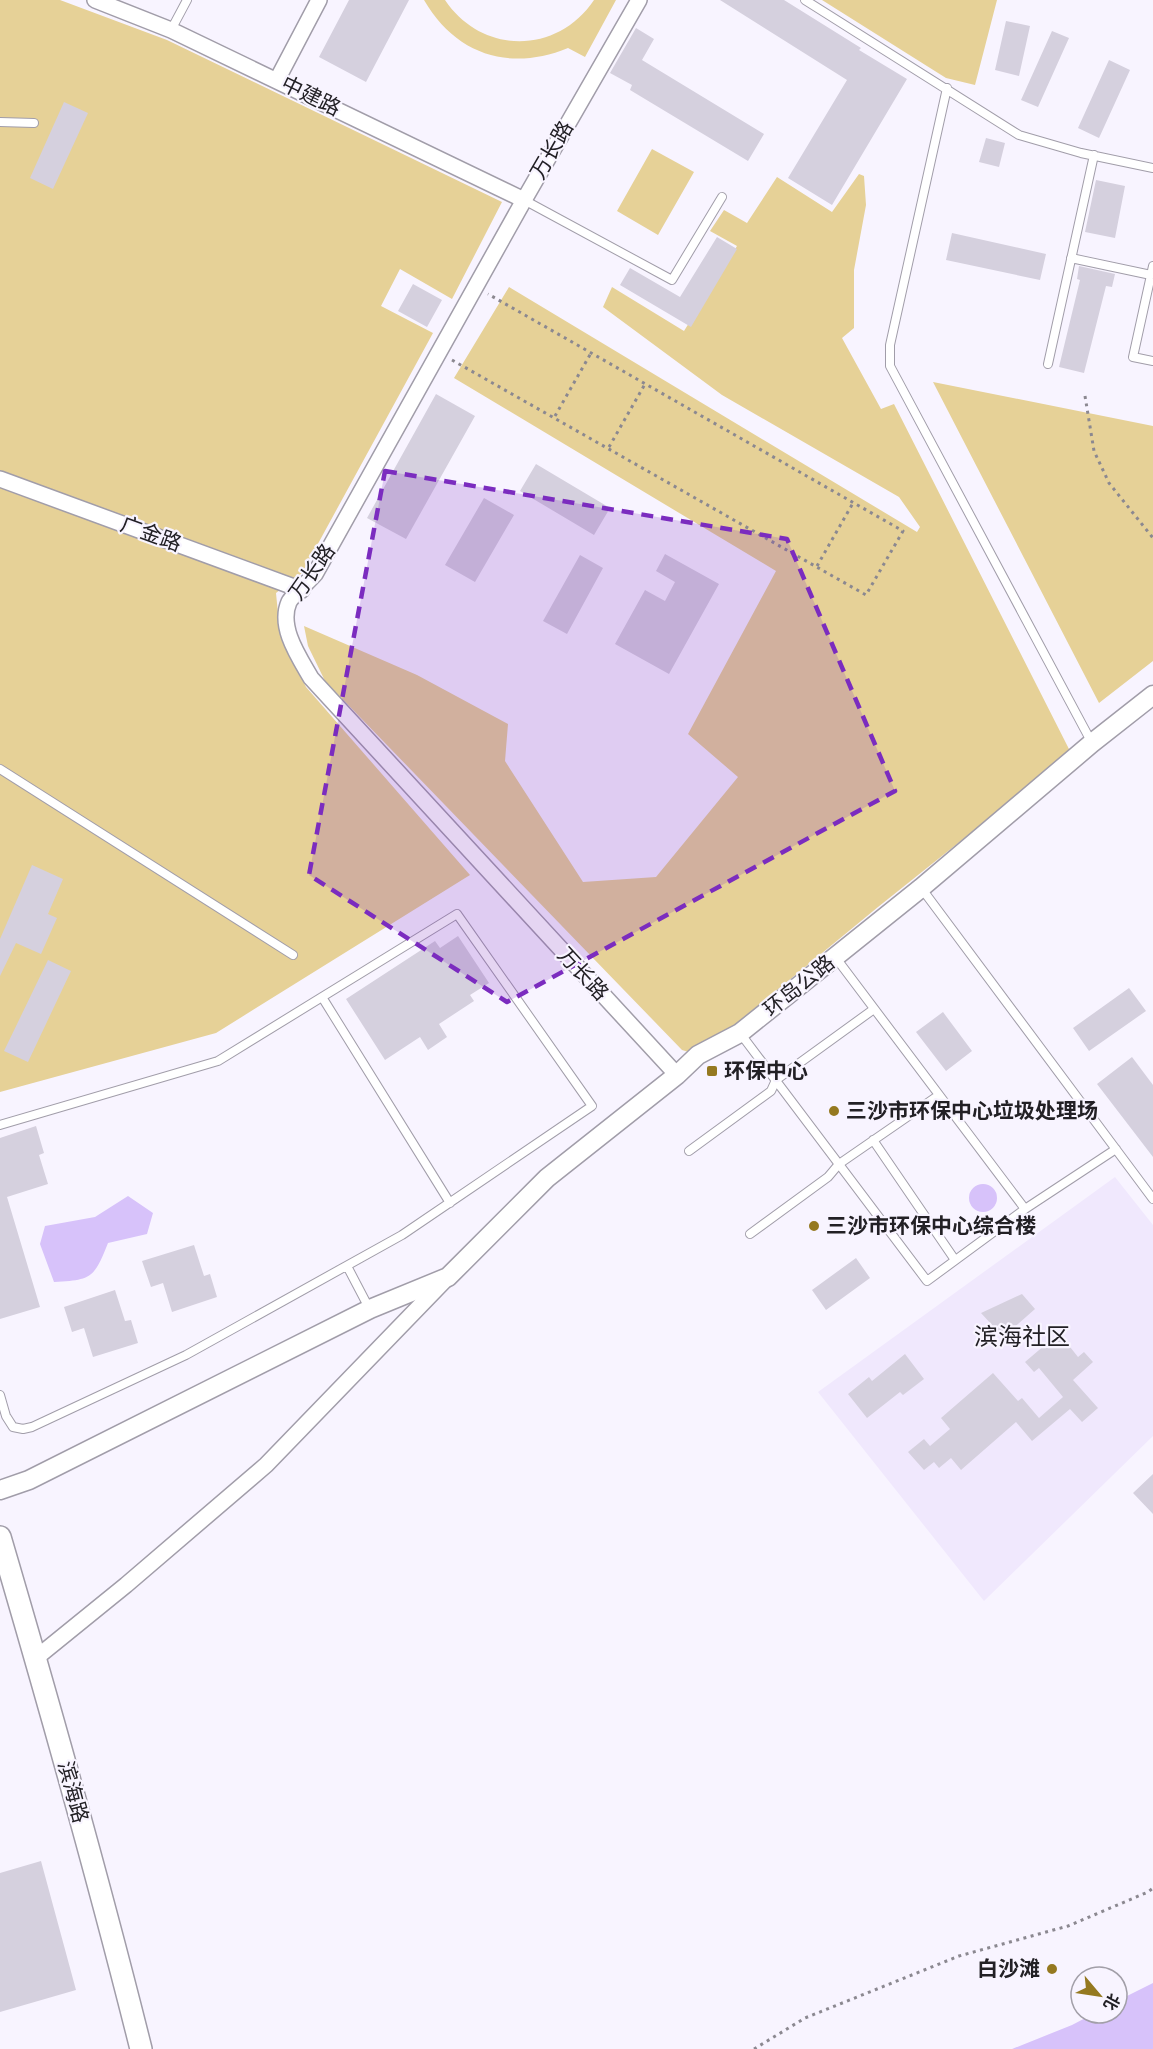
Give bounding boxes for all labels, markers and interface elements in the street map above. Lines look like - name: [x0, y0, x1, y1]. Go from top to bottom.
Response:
- street label: 中建路: [277, 71, 345, 121]
- street label: 万长路: [525, 116, 579, 184]
- street label: 广金路: [117, 511, 185, 557]
- street label: 万长路: [283, 539, 341, 605]
- street label: 万长路: [552, 942, 614, 1006]
- street label: 环岛公路: [758, 949, 840, 1023]
- place label: 环保中心: [724, 1058, 808, 1084]
- marker: 环保中心: [705, 1064, 719, 1078]
- place label: 三沙市环保中心垃圾处理场: [846, 1098, 1098, 1124]
- marker: 三沙市环保中心垃圾处理场: [827, 1104, 841, 1118]
- place label: 三沙市环保中心综合楼: [826, 1213, 1036, 1239]
- marker: 三沙市环保中心综合楼: [807, 1219, 821, 1233]
- district label: 滨海社区: [974, 1322, 1070, 1352]
- street label: 滨海路: [52, 1758, 94, 1826]
- place label: 白沙滩: [977, 1956, 1040, 1982]
- marker: 白沙滩: [1045, 1962, 1059, 1976]
- north arrow: [1069, 1965, 1129, 2025]
- text: 北: [1099, 1990, 1124, 2014]

